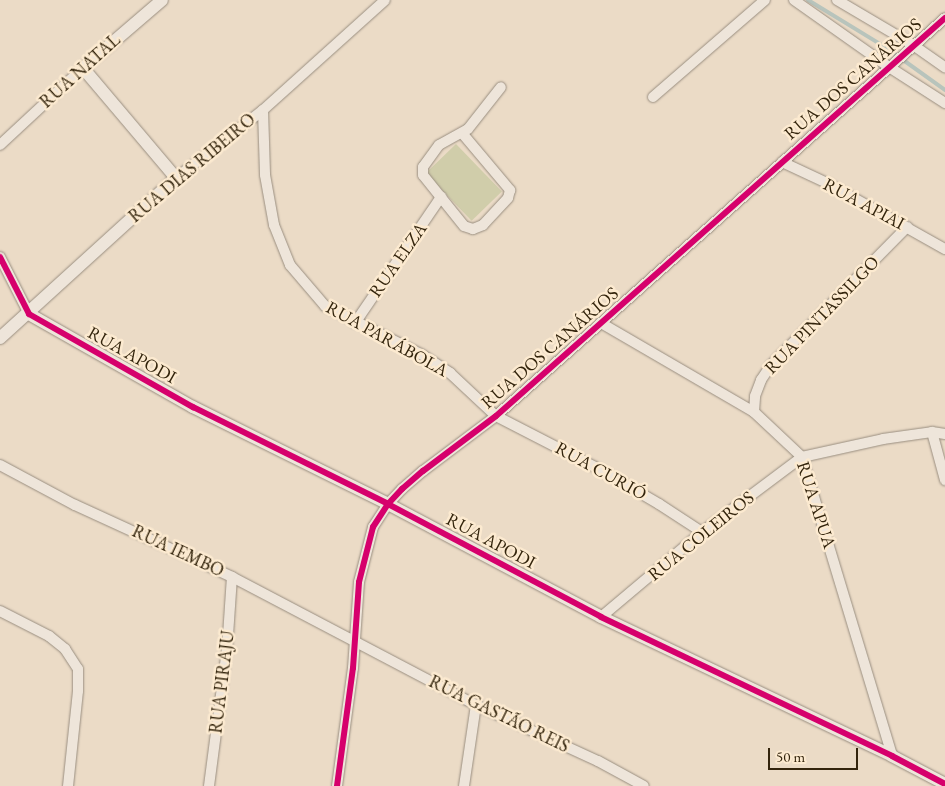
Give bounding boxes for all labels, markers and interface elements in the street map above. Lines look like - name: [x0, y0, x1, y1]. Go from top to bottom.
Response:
- street label: RUA DOS CANÁRIOS: [780, 14, 926, 144]
- street label: RUA NATAL: [35, 29, 125, 113]
- street label: RUA DIAS RIBEIRO: [124, 109, 260, 227]
- street label: RUA APIAI: [820, 174, 908, 234]
- street label: RUA ELZA: [364, 219, 432, 301]
- street label: RUA PINTASSILGO: [760, 251, 884, 379]
- street label: RUA DOS CANÁRIOS: [477, 283, 623, 413]
- street label: RUA PARÁBOLA: [322, 297, 452, 381]
- street label: RUA APODI: [84, 322, 180, 388]
- street label: RUA CURIÓ: [552, 437, 650, 505]
- street label: RUA APUA: [792, 459, 840, 551]
- street label: RUA COLEIROS: [644, 487, 758, 585]
- street label: RUA APODI: [443, 508, 539, 574]
- street label: RUA IEMBO: [129, 520, 227, 582]
- street label: RUA PIRAJU: [205, 629, 239, 735]
- street label: RUA GASTÃO REIS: [425, 671, 573, 757]
- scale bar: [770, 738, 860, 770]
- text: 50 m: [776, 747, 805, 766]

